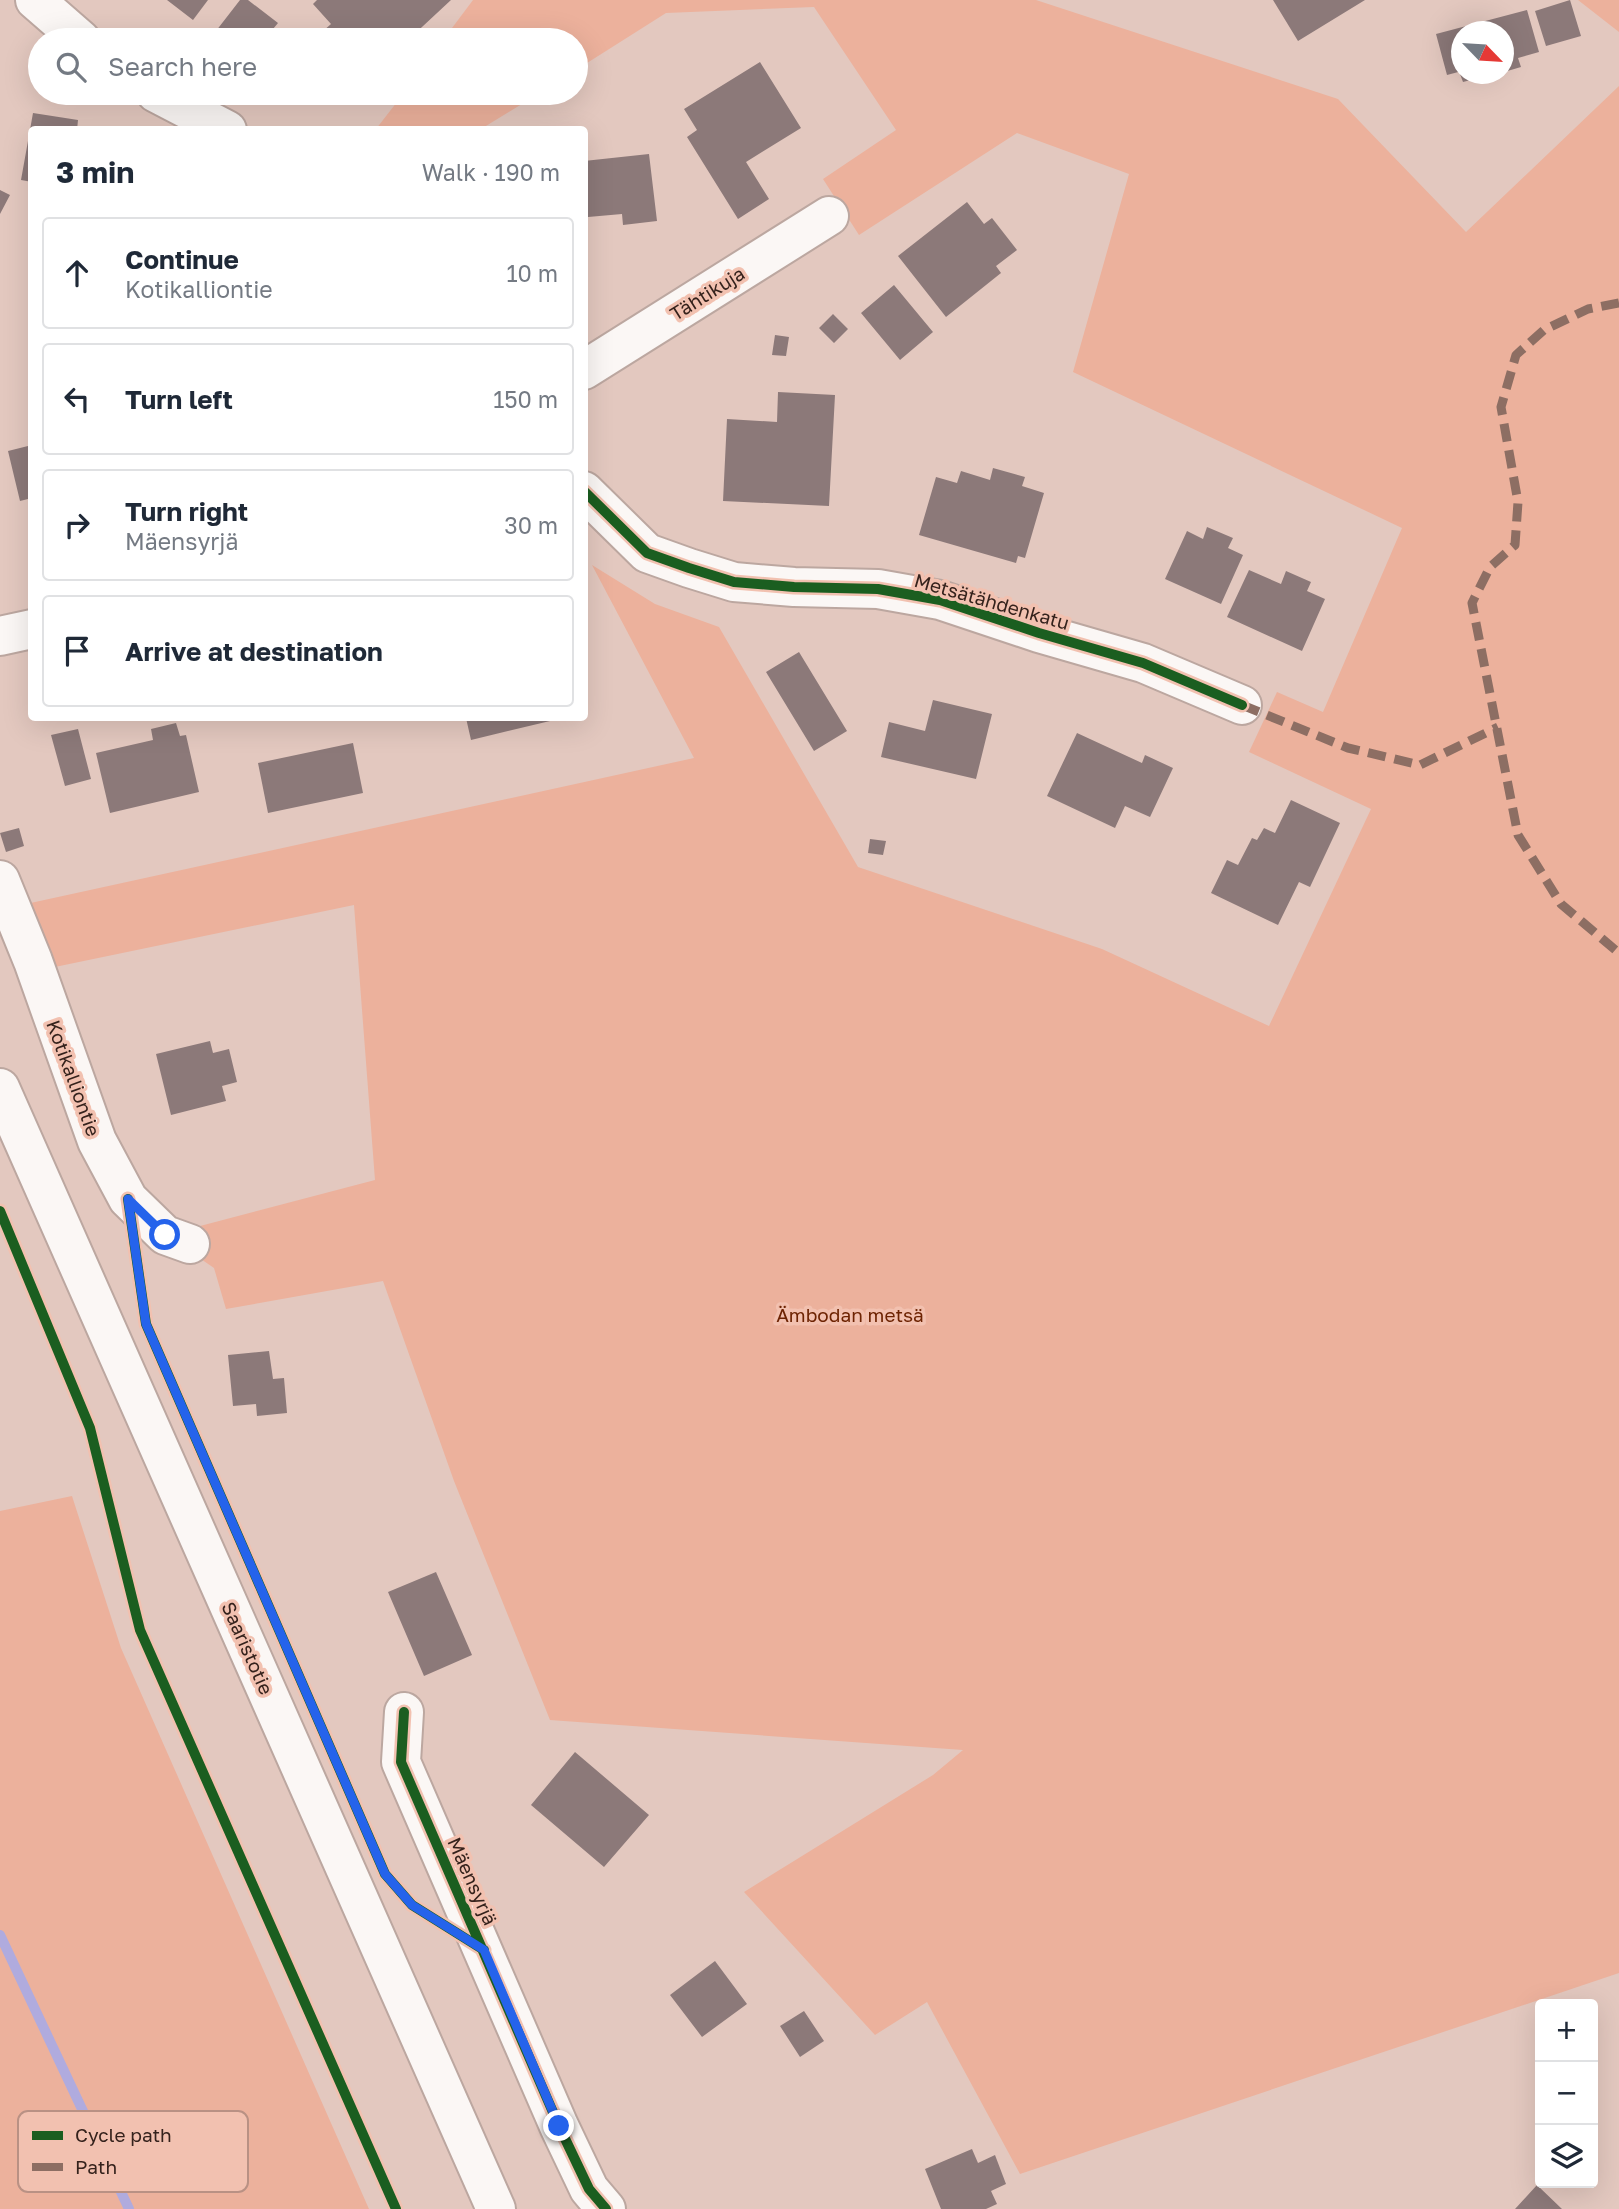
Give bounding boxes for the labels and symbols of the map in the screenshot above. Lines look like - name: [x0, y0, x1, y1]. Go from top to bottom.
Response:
- north arrow: [1451, 21, 1514, 84]
- street label: Tähtikuja: [665, 261, 749, 325]
- street label: Metsätähdenkatu: [912, 568, 1072, 634]
- street label: Kotikalliontie: [42, 1017, 106, 1139]
- route start: [149, 1219, 180, 1250]
- park label: Ämbodan metsä: [776, 1303, 924, 1326]
- street label: Saaristotie: [217, 1598, 279, 1698]
- street label: Mäensyrjä: [443, 1834, 503, 1928]
- route end: [543, 2110, 574, 2141]
- legend: [18, 2111, 248, 2192]
- text: Cycle path: [75, 2123, 172, 2146]
- text: Path: [75, 2155, 117, 2178]

